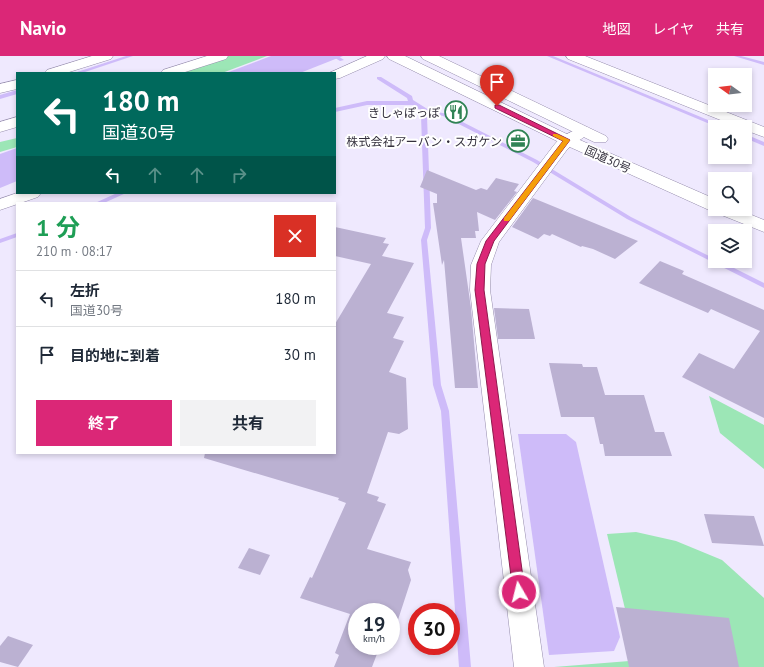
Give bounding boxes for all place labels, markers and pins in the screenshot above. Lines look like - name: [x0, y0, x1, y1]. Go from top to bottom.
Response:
- pin: [480, 65, 514, 106]
- restaurant icon: きしゃぽっぽ: [443, 99, 469, 125]
- place label: きしゃぽっぽ: [368, 105, 440, 120]
- office icon: 株式会社アーバン・スガケン: [505, 128, 531, 154]
- place label: 株式会社アーバン・スガケン: [347, 134, 502, 149]

